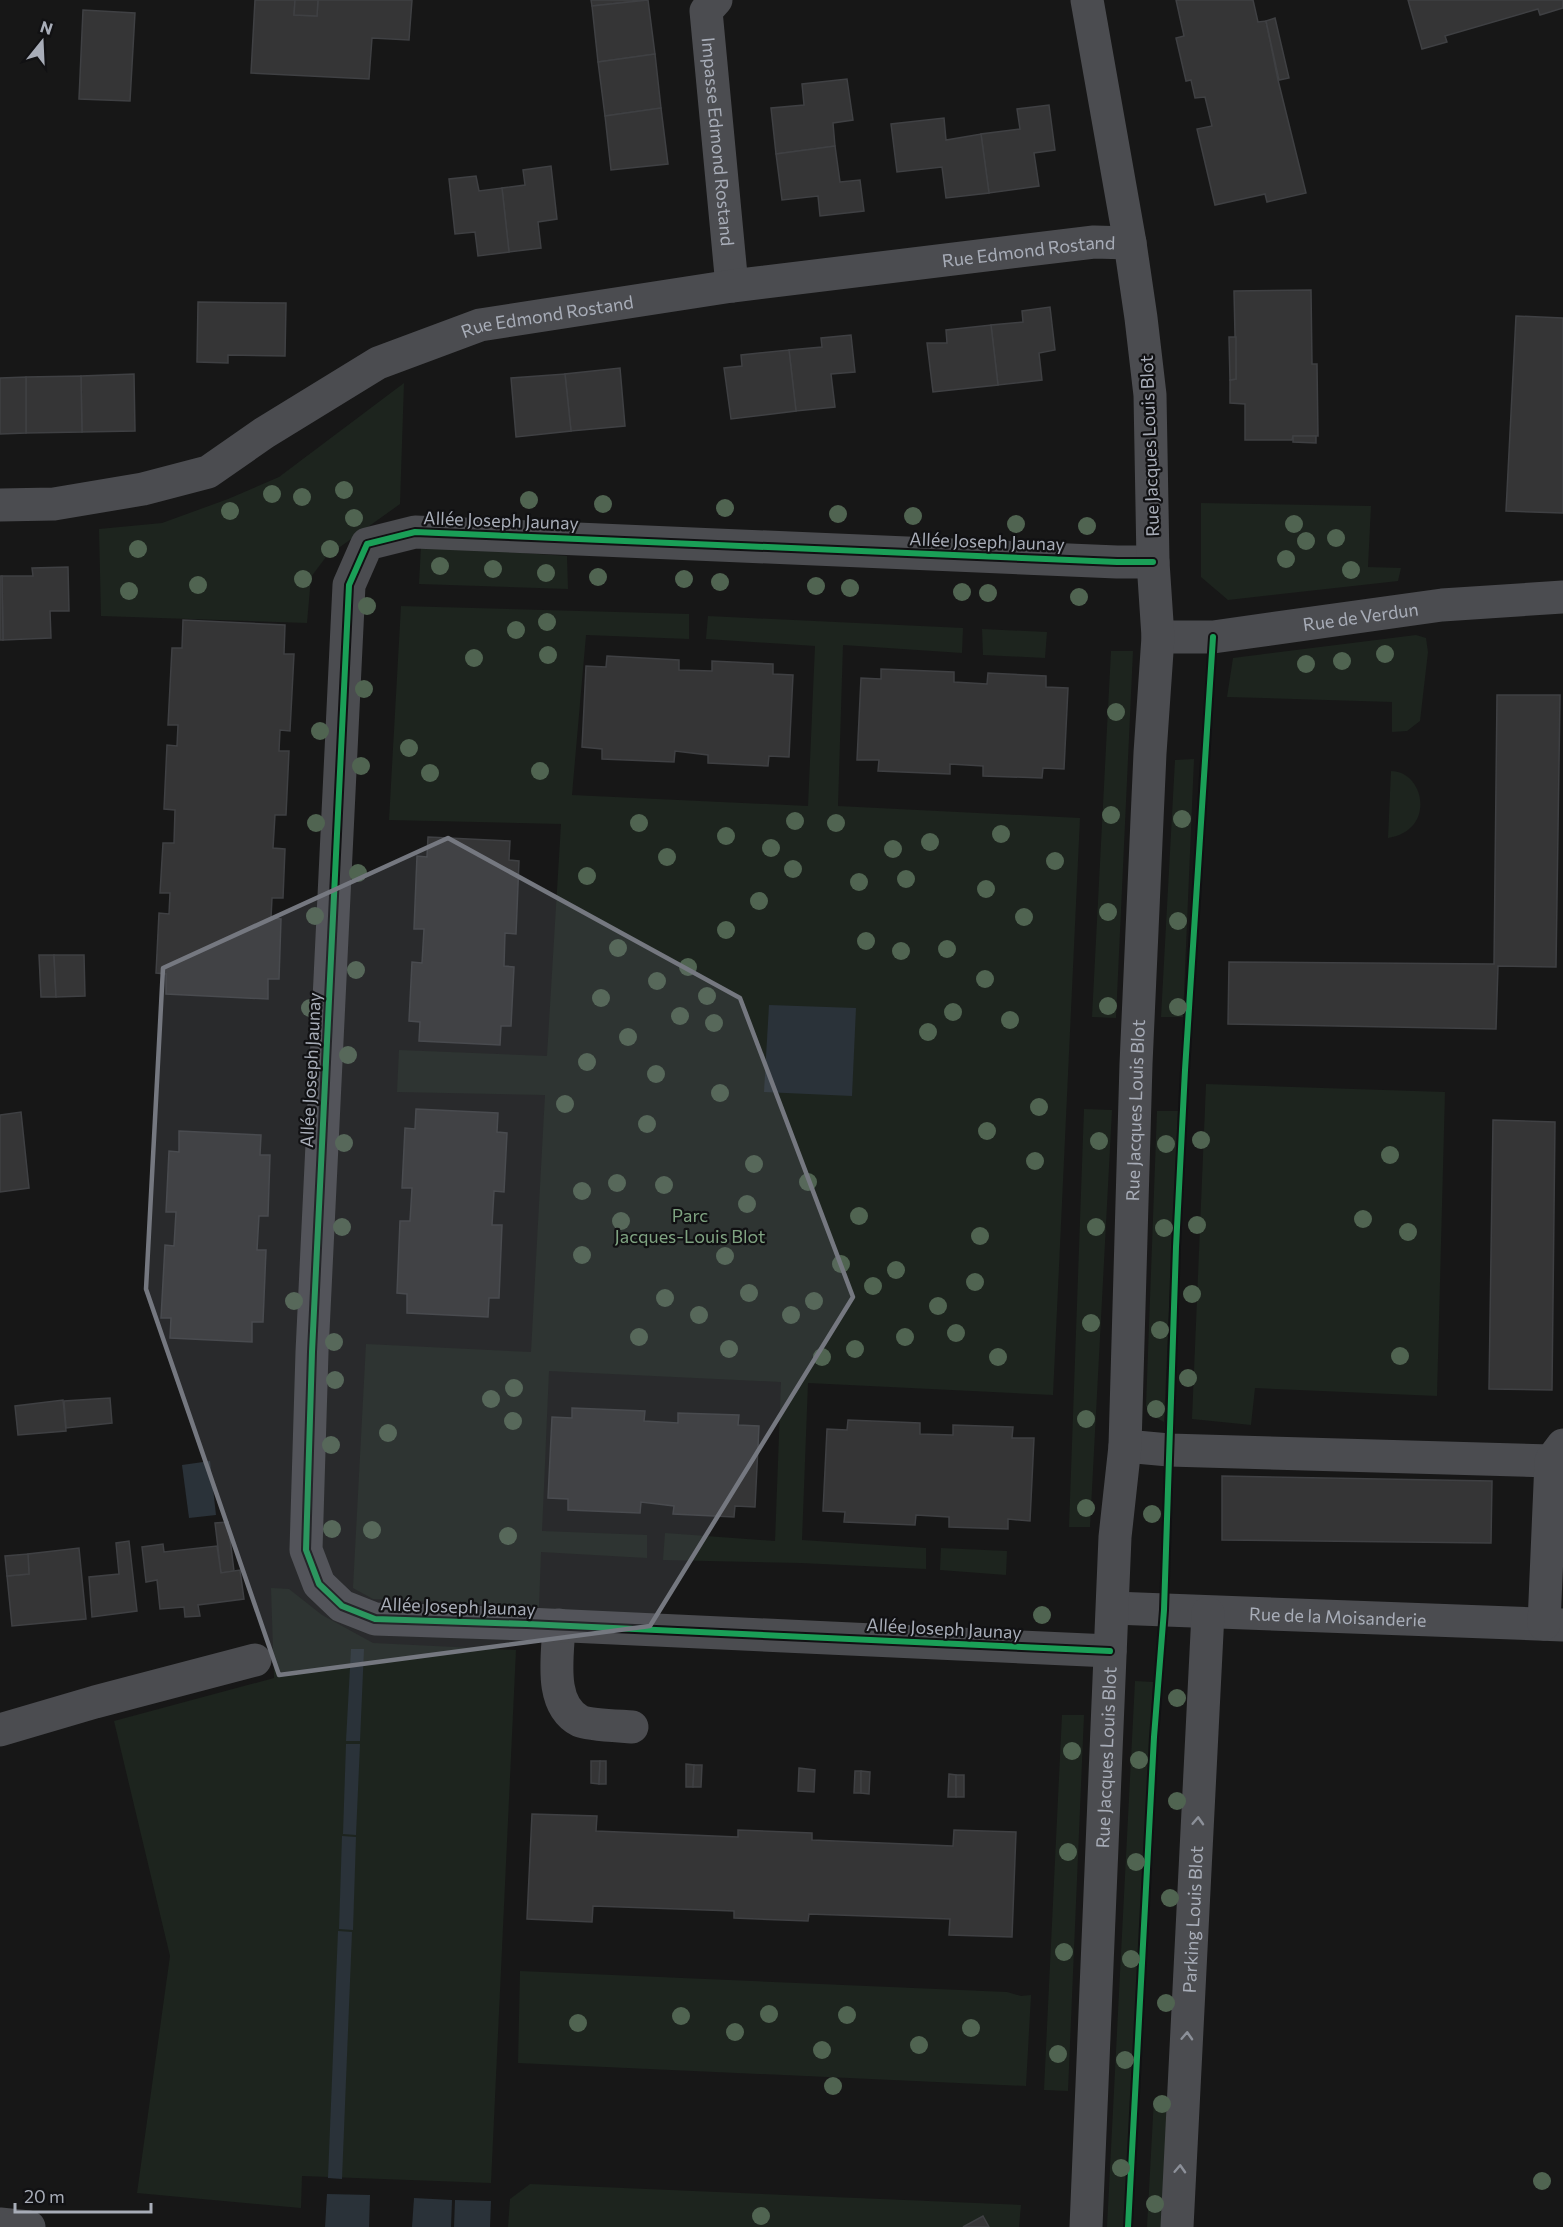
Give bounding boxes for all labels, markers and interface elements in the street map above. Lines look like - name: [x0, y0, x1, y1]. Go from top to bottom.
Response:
- north arrow: [12, 12, 72, 72]
- text: N: [38, 16, 55, 38]
- street label: Impasse Edmond Rostand: [698, 36, 739, 247]
- street label: Rue Edmond Rostand: [941, 231, 1116, 271]
- street label: Rue Edmond Rostand: [458, 290, 635, 342]
- street label: Rue Jacques Louis Blot: [1135, 355, 1163, 537]
- street label: Allée Joseph Jaunay: [423, 506, 579, 534]
- street label: Allée Joseph Jaunay: [909, 527, 1065, 555]
- street label: Rue de Verdun: [1301, 597, 1420, 635]
- street label: Allée Joseph Jaunay: [295, 992, 325, 1148]
- street label: Rue Jacques Louis Blot: [1121, 1019, 1149, 1202]
- park label: Parc Jacques-Louis Blot: [615, 1204, 766, 1247]
- street label: Allée Joseph Jaunay: [380, 1592, 536, 1620]
- street label: Rue de la Moisanderie: [1249, 1602, 1427, 1631]
- street label: Allée Joseph Jaunay: [866, 1613, 1022, 1643]
- street label: Rue Jacques Louis Blot: [1091, 1666, 1121, 1849]
- one-way arrow: [1191, 1816, 1204, 1825]
- street label: Parking Louis Blot: [1178, 1845, 1207, 1994]
- one-way arrow: [1180, 2032, 1193, 2041]
- one-way arrow: [1173, 2164, 1186, 2173]
- scale bar: [15, 2176, 152, 2214]
- text: 20 m: [24, 2185, 65, 2207]

